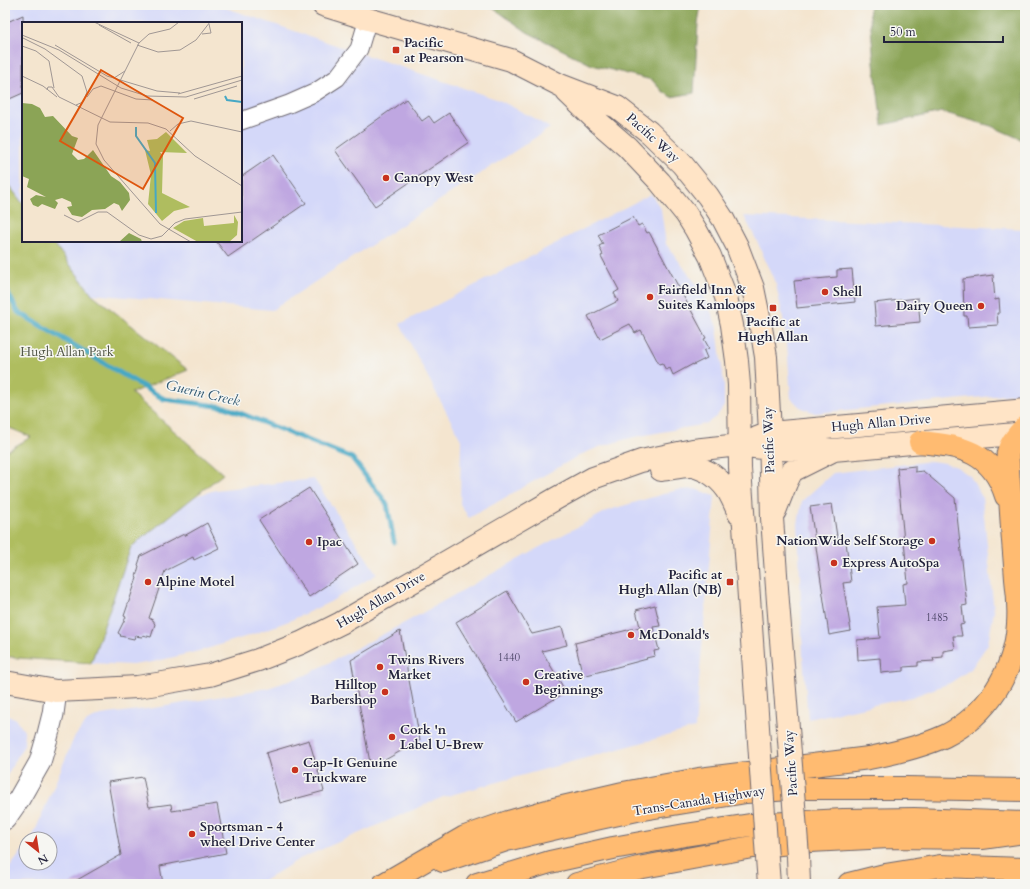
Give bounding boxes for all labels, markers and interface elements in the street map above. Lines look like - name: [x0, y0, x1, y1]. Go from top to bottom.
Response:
- scale bar: [884, 18, 1003, 44]
- inset map: [22, 22, 242, 242]
- text: 50 m: [890, 24, 917, 40]
- place label: Pacific at Pearson: [404, 34, 465, 67]
- marker: Pacific at Pearson: [391, 45, 401, 55]
- street label: Pacific Way: [622, 109, 684, 167]
- place label: Canopy West: [394, 169, 474, 187]
- marker: Canopy West: [381, 173, 391, 183]
- place label: Fairfield Inn & Suites Kamloops: [658, 281, 755, 314]
- place label: Shell: [833, 283, 862, 301]
- marker: Shell: [820, 287, 830, 297]
- marker: Fairfield Inn & Suites Kamloops: [645, 292, 655, 302]
- place label: Dairy Queen: [896, 297, 974, 315]
- marker: Dairy Queen: [976, 301, 986, 311]
- marker: Pacific at Hugh Allan: [768, 303, 778, 313]
- place label: Pacific at Hugh Allan: [738, 313, 809, 346]
- park label: Hugh Allan Park: [20, 343, 114, 361]
- water label: Guerin Creek: [164, 375, 242, 411]
- street label: Pacific Way: [759, 406, 779, 474]
- street label: Hugh Allan Drive: [831, 410, 932, 436]
- place label: NationWide Self Storage: [776, 532, 924, 550]
- place label: Ipac: [317, 533, 342, 551]
- marker: NationWide Self Storage: [927, 536, 937, 546]
- marker: Ipac: [304, 537, 314, 547]
- place label: Express AutoSpa: [842, 554, 940, 572]
- marker: Express AutoSpa: [829, 558, 839, 568]
- place label: Pacific at Hugh Allan (NB): [618, 566, 722, 599]
- street label: Hugh Allan Drive: [333, 567, 429, 633]
- place label: Alpine Motel: [156, 573, 235, 591]
- marker: Alpine Motel: [143, 577, 153, 587]
- marker: Pacific at Hugh Allan (NB): [725, 577, 735, 587]
- house number: 1485: [926, 610, 948, 625]
- place label: McDonald's: [639, 626, 710, 644]
- marker: McDonald's: [626, 630, 636, 640]
- house number: 1440: [498, 650, 521, 665]
- place label: Twins Rivers Market: [388, 651, 464, 684]
- marker: Twins Rivers Market: [375, 662, 385, 672]
- place label: Creative Beginnings: [534, 666, 603, 699]
- place label: Hilltop Barbershop: [310, 676, 377, 709]
- marker: Creative Beginnings: [521, 677, 531, 687]
- marker: Hilltop Barbershop: [380, 687, 390, 697]
- place label: Cork 'n Label U-Brew: [400, 721, 484, 754]
- street label: Pacific Way: [780, 729, 802, 797]
- marker: Cork 'n Label U-Brew: [387, 732, 397, 742]
- place label: Cap-It Genuine Truckware: [303, 754, 397, 787]
- marker: Cap-It Genuine Truckware: [290, 765, 300, 775]
- street label: Trans-Canada Highway: [631, 782, 767, 820]
- place label: Sportsman - 4 wheel Drive Center: [200, 818, 316, 851]
- marker: Sportsman - 4 wheel Drive Center: [187, 829, 197, 839]
- north arrow: [18, 831, 58, 871]
- text: N: [34, 850, 51, 868]

